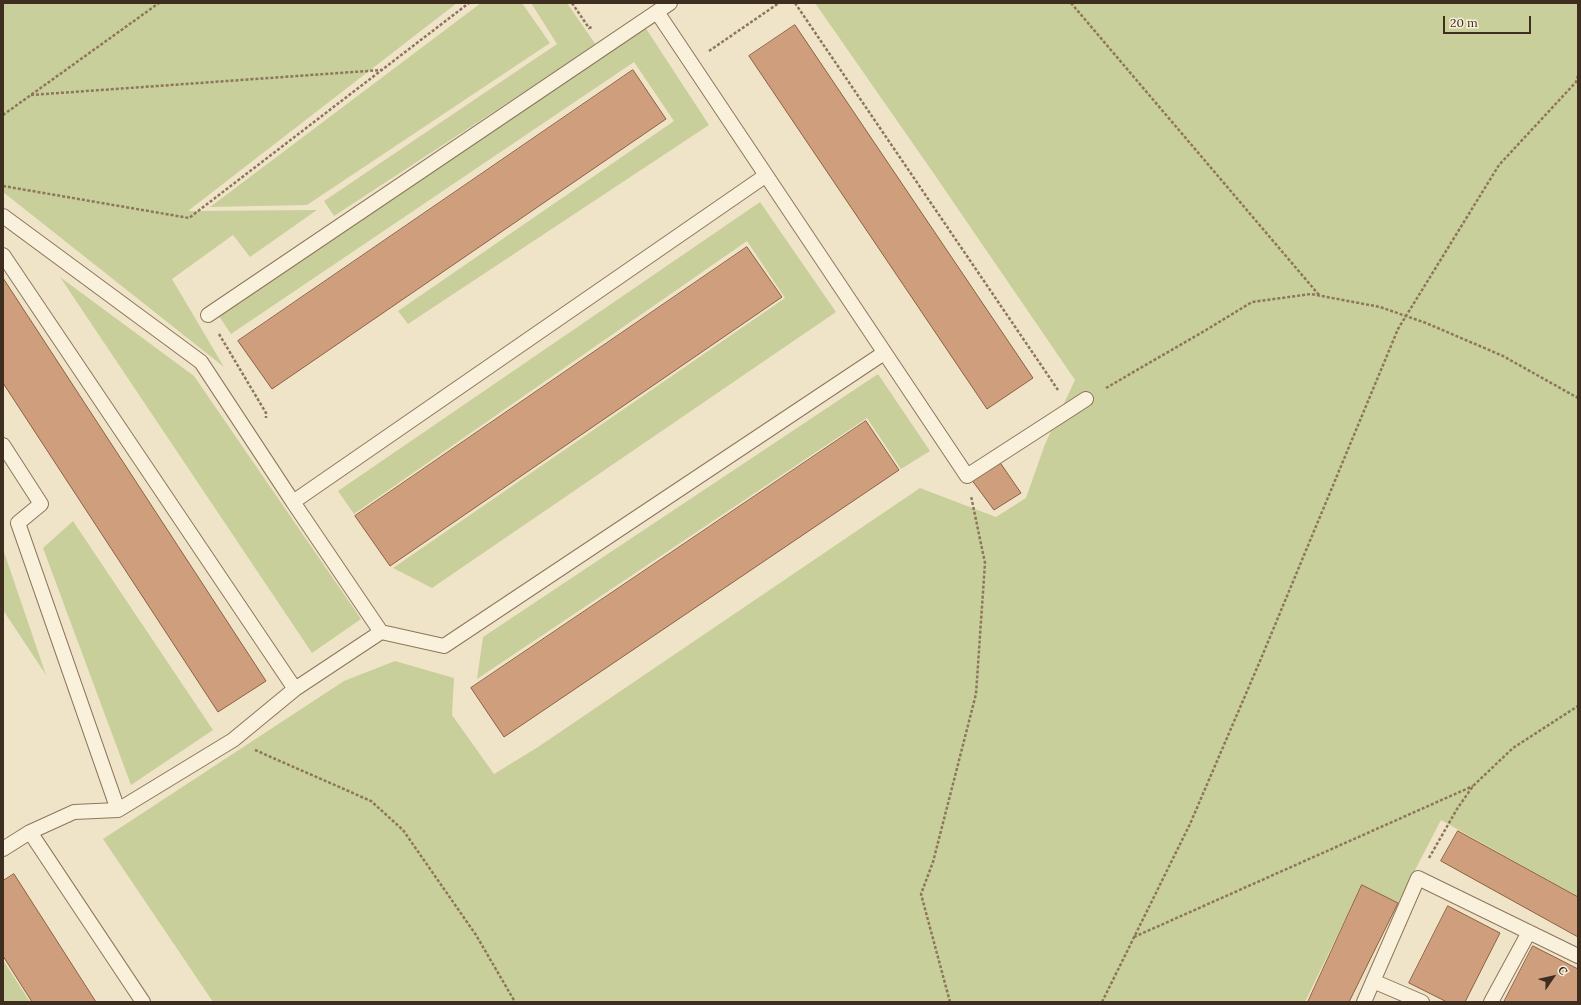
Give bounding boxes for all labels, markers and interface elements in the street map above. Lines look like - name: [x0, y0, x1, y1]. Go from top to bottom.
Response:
- scale bar: [1445, 8, 1533, 34]
- text: 20 m: [1450, 15, 1478, 30]
- north arrow: [1533, 957, 1573, 997]
- text: С: [1555, 963, 1571, 977]

